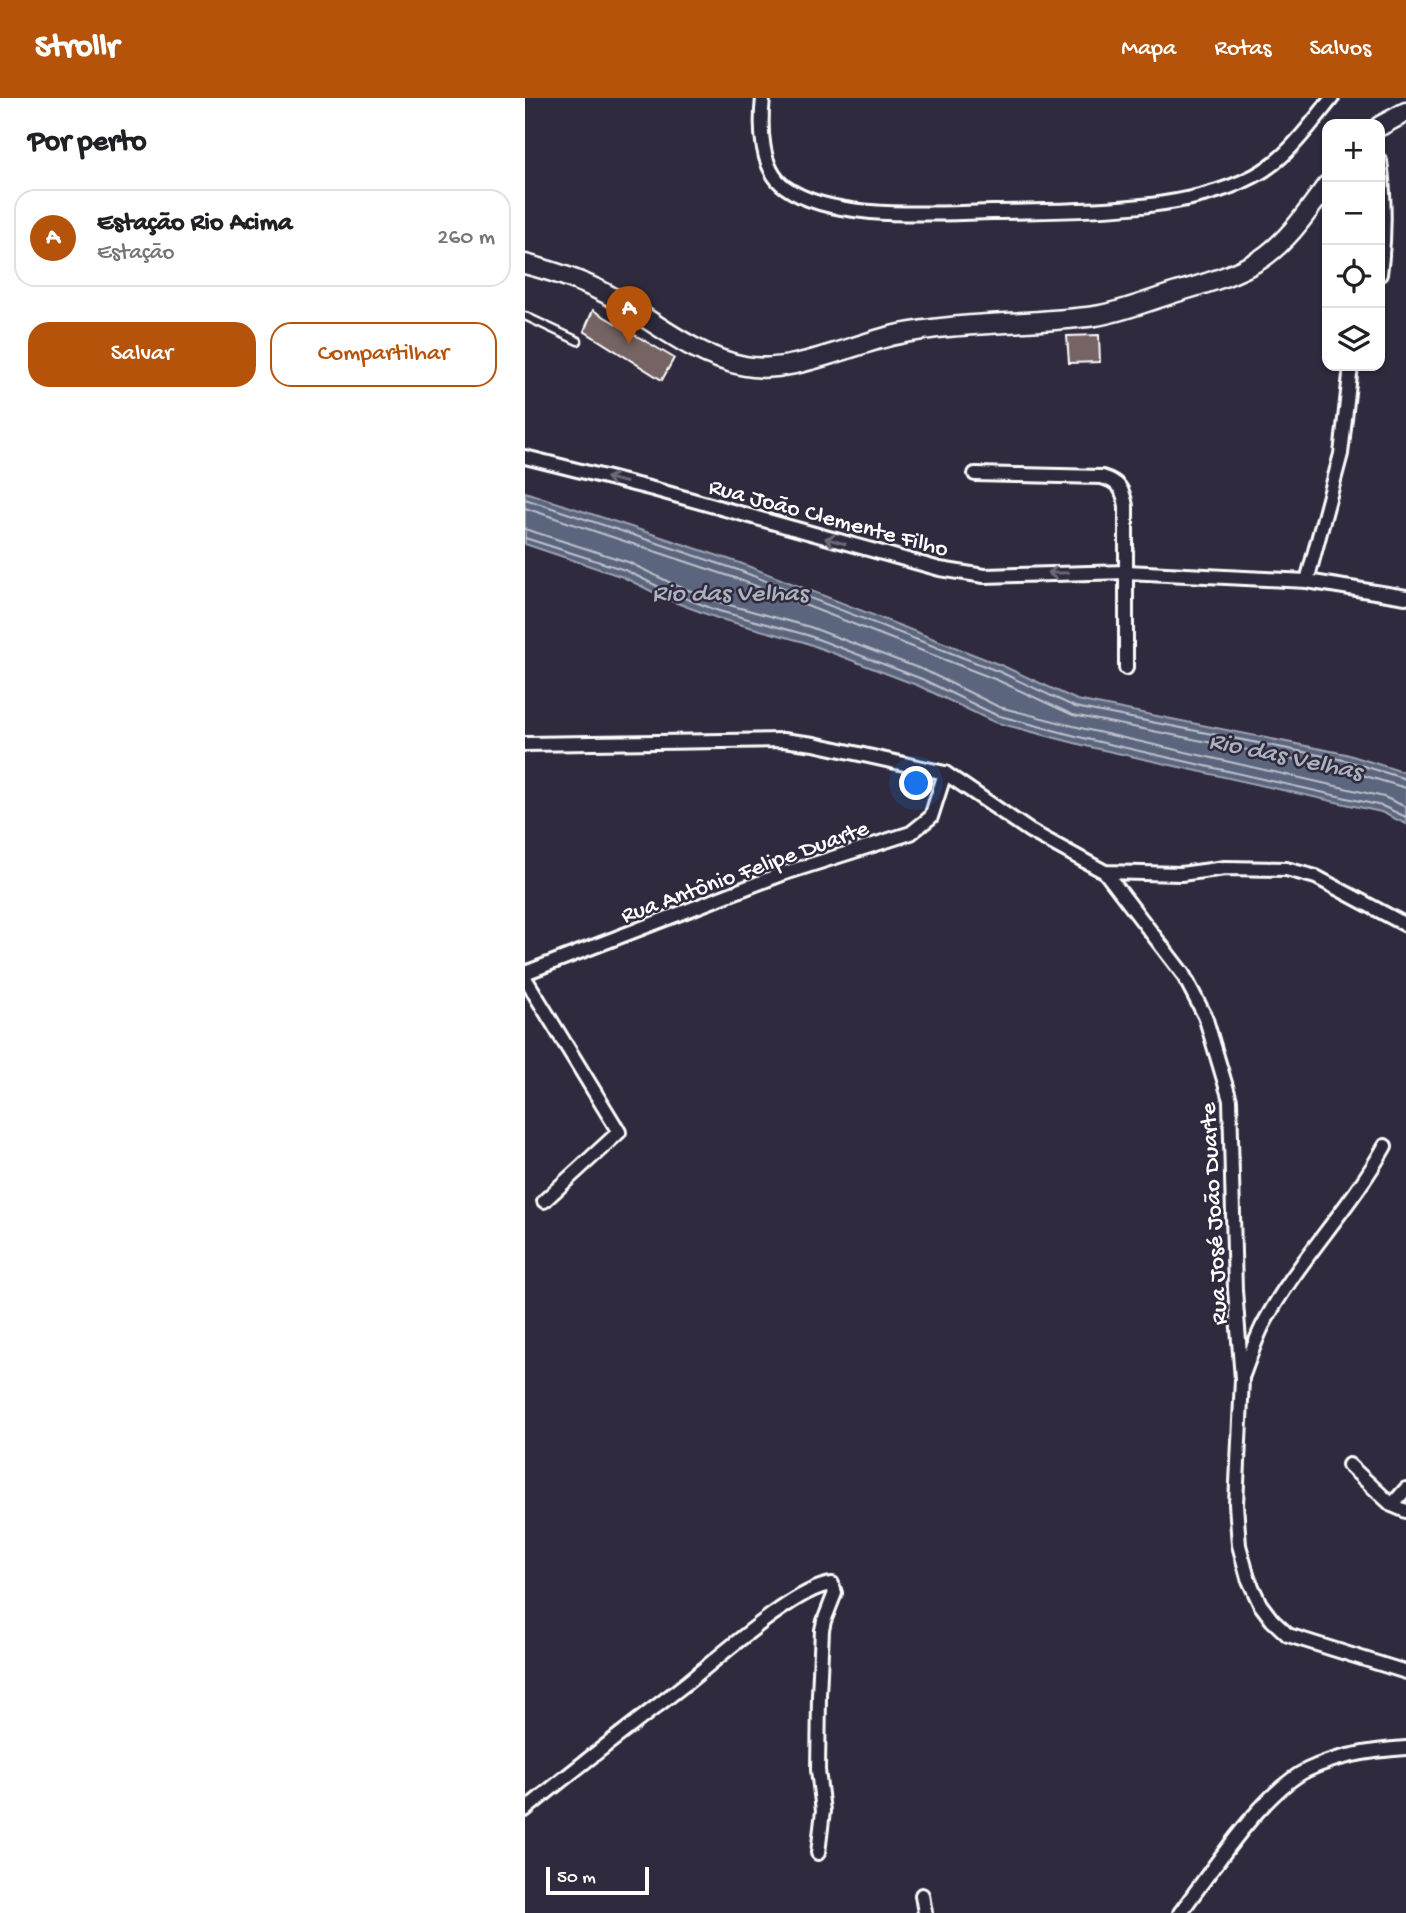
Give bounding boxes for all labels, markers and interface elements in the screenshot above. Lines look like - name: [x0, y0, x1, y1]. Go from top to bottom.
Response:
- text: Strollr: [35, 30, 119, 68]
- text: Mapa: [1121, 35, 1176, 64]
- text: Rotas: [1214, 35, 1271, 64]
- text: Salvos: [1309, 35, 1371, 64]
- map controls: [1322, 119, 1385, 371]
- button: +: [1322, 119, 1385, 182]
- text: Por perto: [28, 126, 147, 161]
- button: −: [1322, 182, 1385, 245]
- text: Estação Rio Acima: [97, 209, 292, 240]
- text: A: [46, 225, 60, 252]
- text: 260 m: [437, 225, 495, 252]
- text: Estação: [97, 240, 174, 267]
- button: locate: [1322, 245, 1385, 308]
- pin: A: [606, 286, 652, 344]
- button: layers: [1322, 308, 1385, 371]
- button: Salvar: [28, 322, 256, 387]
- button: Compartilhar: [270, 322, 497, 387]
- one-way arrow: [605, 473, 628, 486]
- street label: Rua João Clemente Filho: [705, 473, 951, 565]
- one-way arrow: [825, 534, 847, 547]
- one-way arrow: [1047, 566, 1070, 580]
- water label: Rio das Velhas: [652, 580, 810, 611]
- water label: Rio das Velhas: [1206, 727, 1367, 790]
- your location: [899, 766, 933, 800]
- street label: Rua Antônio Felipe Duarte: [617, 815, 874, 932]
- street label: Rua José João Duarte: [1195, 1101, 1236, 1326]
- scale bar: [546, 1864, 649, 1896]
- text: 50 m: [557, 1867, 596, 1890]

